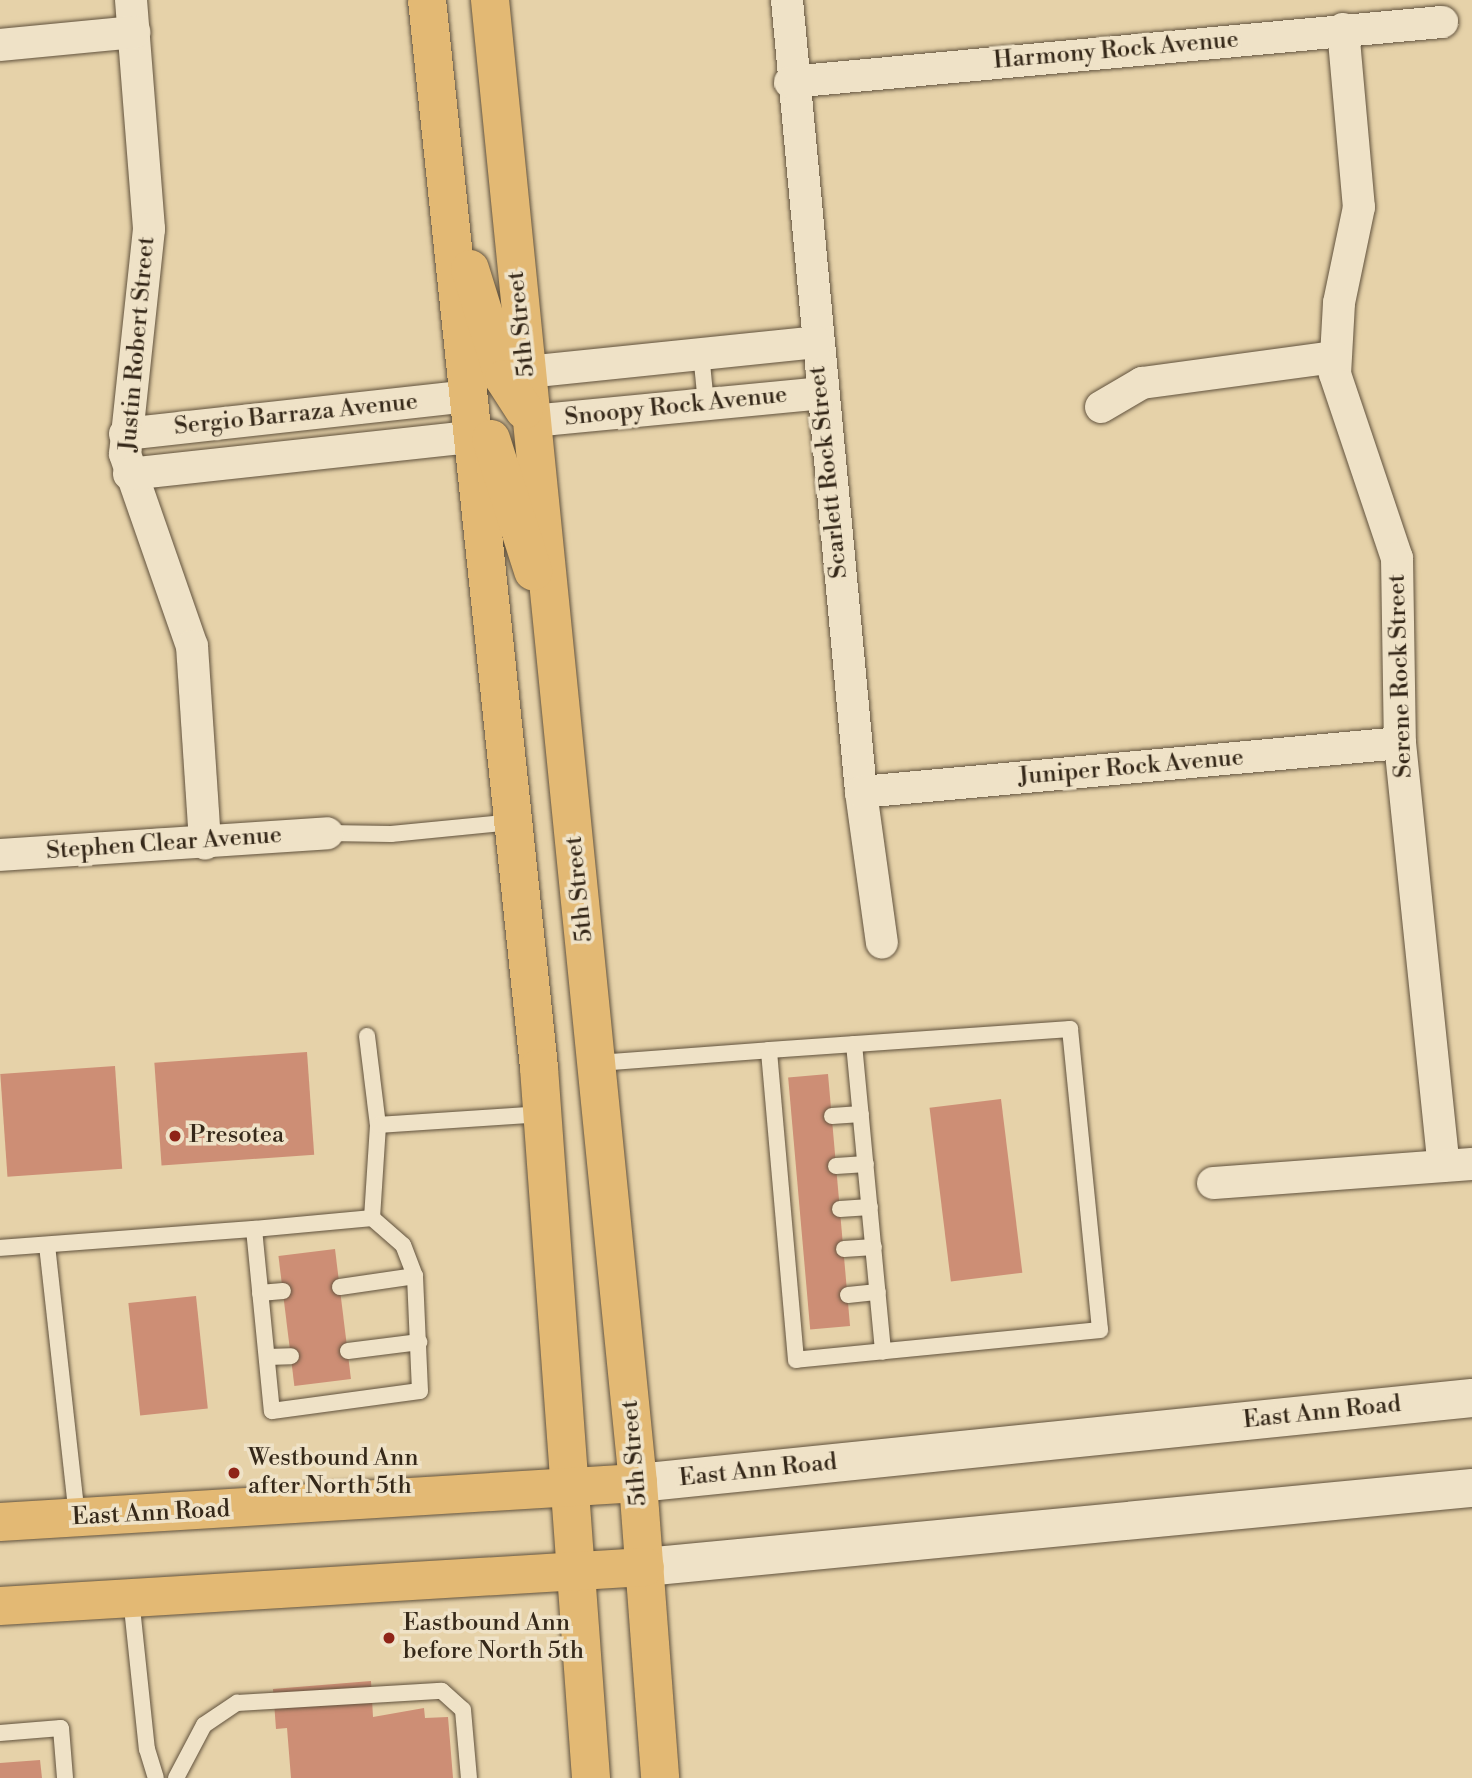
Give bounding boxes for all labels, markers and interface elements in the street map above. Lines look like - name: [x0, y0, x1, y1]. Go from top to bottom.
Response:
- street label: Harmony Rock Avenue: [992, 26, 1240, 76]
- street label: Justin Robert Street: [114, 235, 162, 453]
- street label: 5th Street: [502, 270, 542, 378]
- street label: Scarlett Rock Street: [804, 364, 854, 580]
- street label: Snoopy Rock Avenue: [563, 381, 789, 433]
- street label: Sergio Barraza Avenue: [173, 388, 419, 442]
- street label: Serene Rock Street: [1383, 573, 1419, 779]
- street label: Juniper Rock Avenue: [1017, 744, 1245, 792]
- street label: Stephen Clear Avenue: [45, 821, 283, 867]
- street label: 5th Street: [560, 835, 600, 943]
- place label: Presotea: [189, 1122, 284, 1150]
- marker: Presotea: [167, 1128, 183, 1144]
- street label: East Ann Road: [1242, 1390, 1402, 1436]
- street label: 5th Street: [616, 1399, 654, 1507]
- place label: Westbound Ann after North 5th: [248, 1445, 419, 1501]
- street label: East Ann Road: [678, 1448, 838, 1494]
- marker: Westbound Ann after North 5th: [226, 1465, 242, 1481]
- street label: East Ann Road: [71, 1495, 231, 1533]
- place label: Eastbound Ann before North 5th: [403, 1610, 584, 1666]
- marker: Eastbound Ann before North 5th: [381, 1630, 397, 1646]

